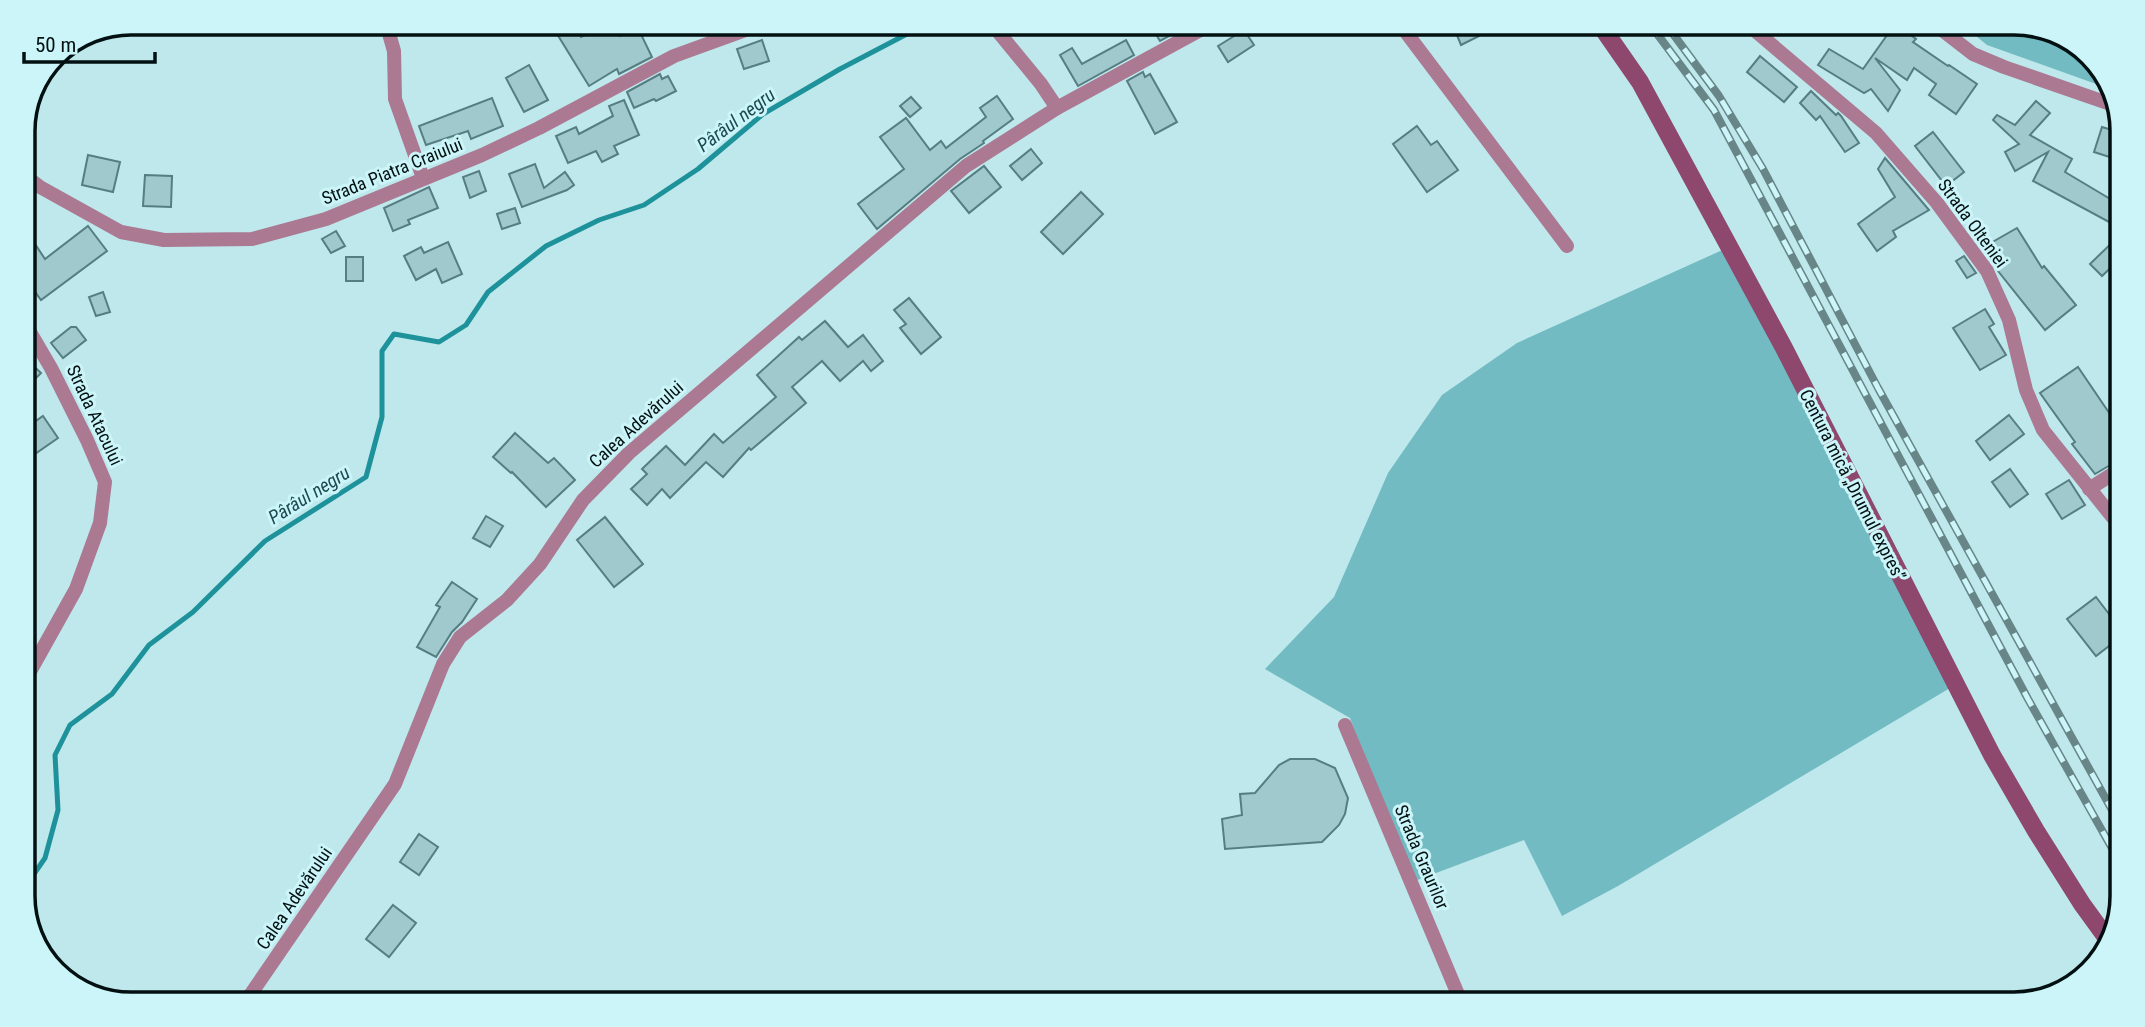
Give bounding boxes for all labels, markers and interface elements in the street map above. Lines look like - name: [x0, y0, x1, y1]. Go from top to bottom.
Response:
- scale bar: [24, 21, 156, 65]
- text: 50 m: [35, 33, 76, 57]
- water label: Pârâul negru: [692, 83, 780, 157]
- street label: Strada Piatra Craiului: [319, 133, 465, 209]
- street label: Strada Olteniei: [1934, 175, 2012, 271]
- street label: Strada Atacului: [63, 362, 127, 468]
- street label: Calea Adevărului: [585, 376, 687, 472]
- street label: Centura mică „Drumul expres”: [1795, 386, 1911, 584]
- water label: Pârâul negru: [264, 461, 354, 529]
- street label: Strada Graurilor: [1391, 802, 1454, 913]
- street label: Calea Adevărului: [252, 843, 336, 953]

